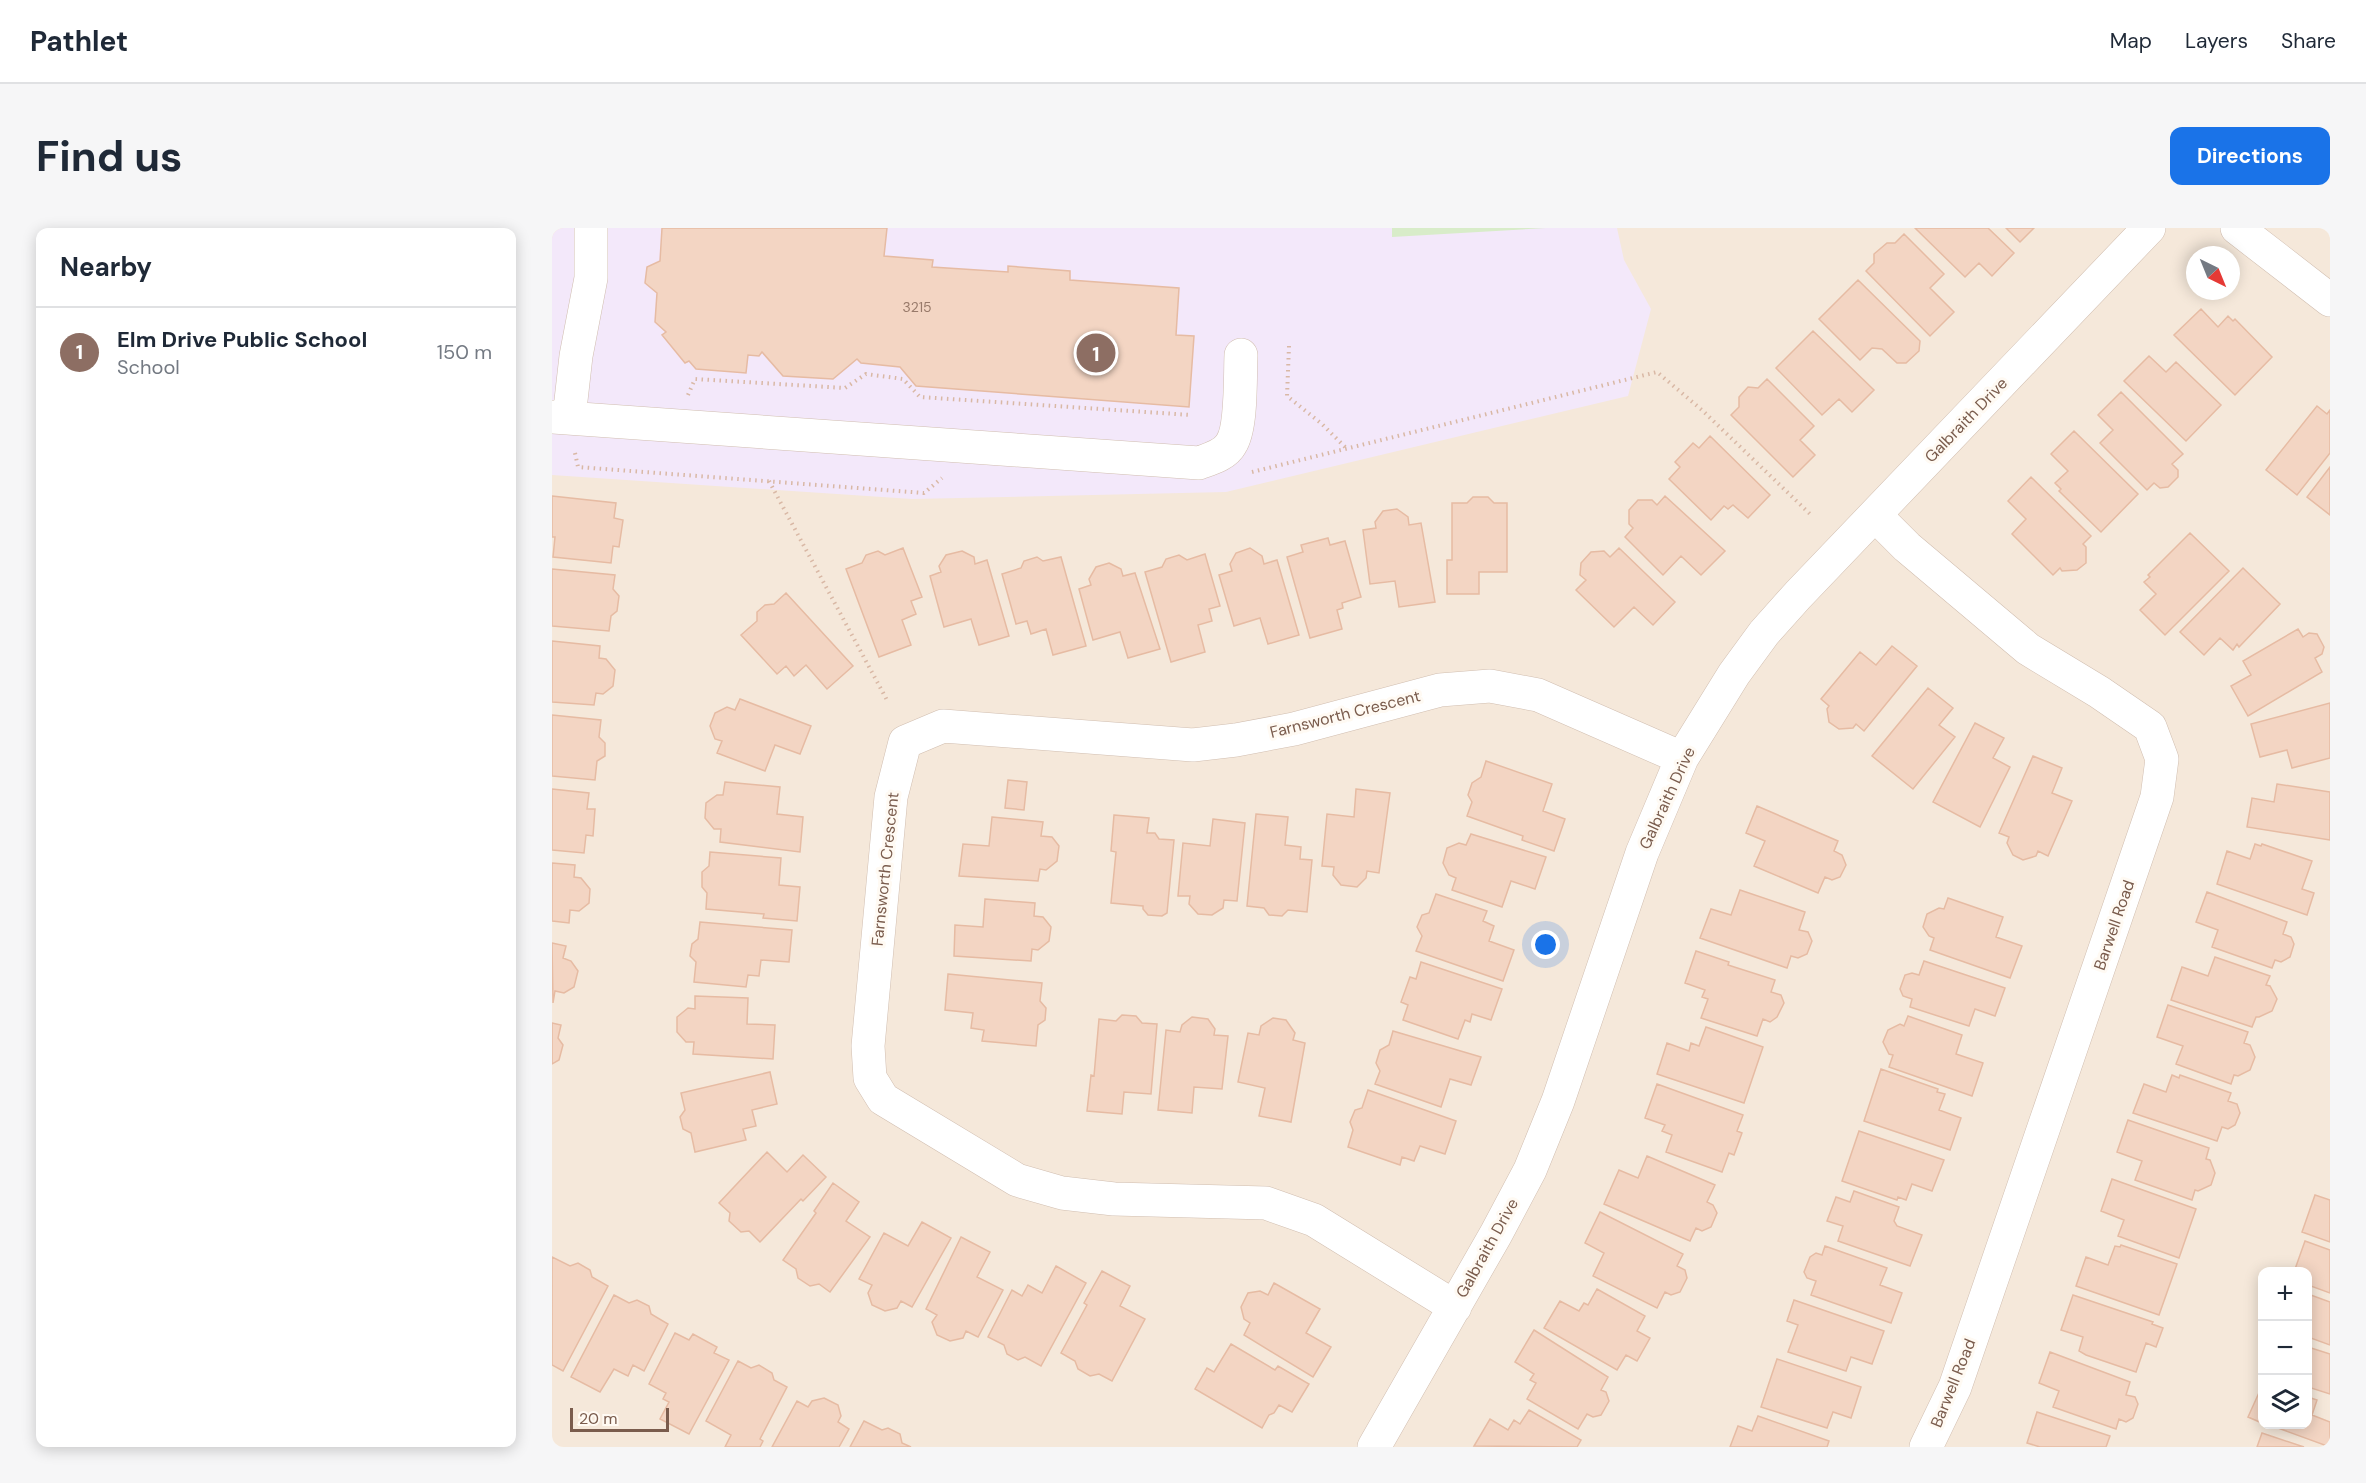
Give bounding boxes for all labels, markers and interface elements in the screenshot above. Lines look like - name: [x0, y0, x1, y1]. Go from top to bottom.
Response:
- text: Pathlet: [30, 23, 128, 60]
- text: Map: [2110, 27, 2152, 55]
- text: Layers: [2185, 27, 2248, 55]
- text: Share: [2281, 27, 2336, 55]
- button: Directions: [2170, 127, 2330, 185]
- text: Find us: [36, 129, 182, 184]
- north arrow: [2186, 246, 2240, 300]
- text: Nearby: [60, 250, 152, 284]
- house number: 3215: [902, 298, 932, 316]
- text: Elm Drive Public School: [117, 325, 367, 354]
- pin: 1: [1076, 330, 1116, 376]
- text: 1: [76, 339, 83, 365]
- text: 150 m: [437, 339, 492, 365]
- text: School: [117, 354, 180, 380]
- street label: Galbraith Drive: [1920, 373, 2012, 467]
- street label: Farnsworth Crescent: [1268, 685, 1422, 743]
- street label: Galbraith Drive: [1634, 743, 1700, 853]
- street label: Farnsworth Crescent: [866, 791, 904, 947]
- street label: Barwell Road: [2089, 877, 2139, 973]
- your location: [1531, 930, 1560, 959]
- street label: Galbraith Drive: [1451, 1195, 1523, 1301]
- map controls: [2258, 1267, 2312, 1429]
- button: +: [2258, 1267, 2312, 1321]
- button: −: [2258, 1321, 2312, 1375]
- street label: Barwell Road: [1926, 1336, 1980, 1430]
- button: layers: [2258, 1375, 2312, 1429]
- scale bar: [570, 1405, 669, 1432]
- text: 20 m: [579, 1408, 618, 1429]

